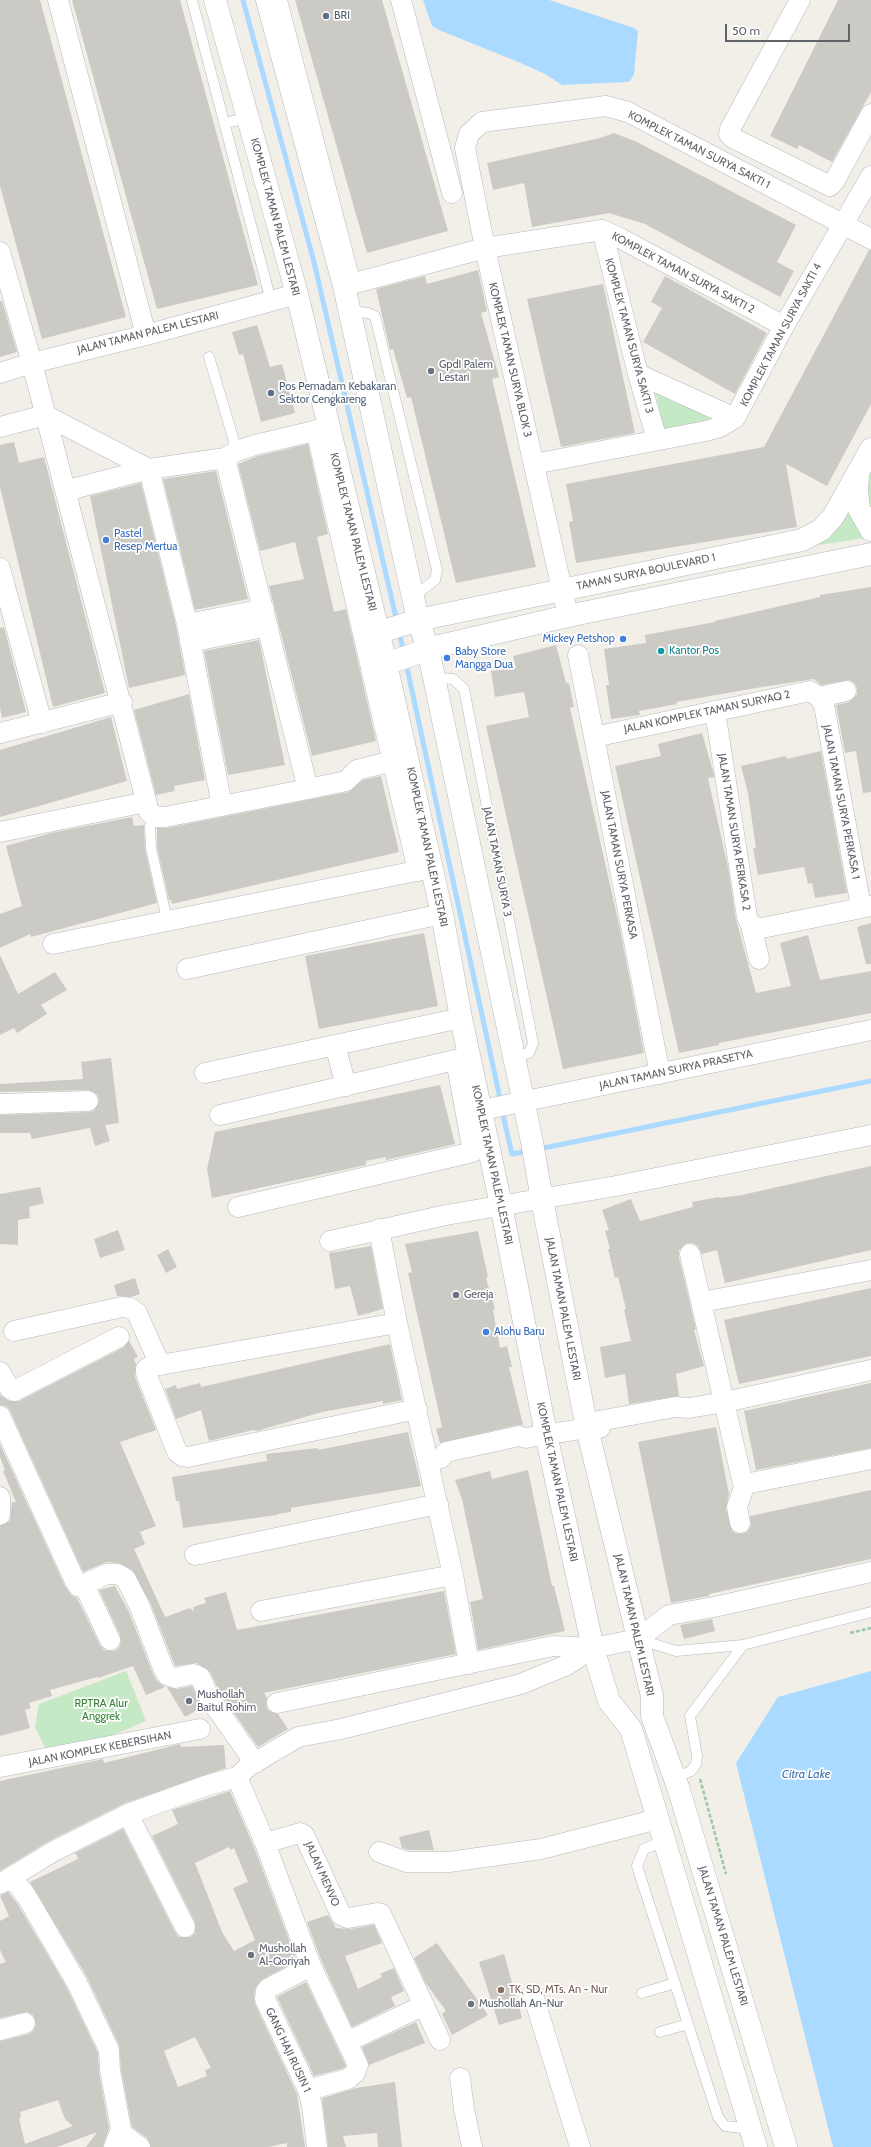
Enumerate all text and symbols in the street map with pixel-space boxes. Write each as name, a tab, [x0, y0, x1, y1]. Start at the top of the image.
place label: BRI	[334, 9, 350, 23]
marker: BRI	[321, 11, 331, 21]
scale bar	[727, 16, 852, 42]
text: 50 m	[732, 23, 760, 38]
street label: KOMPLEK TAMAN SURYA SAKTI 1	[626, 108, 772, 192]
street label: KOMPLEK TAMAN PALEM LESTARI	[248, 137, 302, 297]
street label: KOMPLEK TAMAN SURYA SAKTI 2	[609, 230, 757, 316]
street label: KOMPLEK TAMAN SURYA SAKTI 3	[602, 257, 656, 415]
street label: KOMPLEK TAMAN SURYA SAKTI 4	[738, 261, 824, 409]
street label: KOMPLEK TAMAN SURYA BLOK 3	[486, 281, 534, 439]
street label: JALAN TAMAN PALEM LESTARI	[76, 309, 220, 357]
place label: GpdI Palem Lestari	[439, 358, 493, 384]
marker: GpdI Palem Lestari	[426, 366, 436, 376]
place label: Pos Pemadam Kebakaran Sektor Cengkareng	[279, 380, 396, 406]
marker: Pos Pemadam Kebakaran Sektor Cengkareng	[266, 388, 276, 398]
street label: KOMPLEK TAMAN PALEM LESTARI	[327, 451, 379, 613]
place label: Pastel Resep Mertua	[114, 527, 178, 553]
marker: Pastel Resep Mertua	[101, 535, 111, 545]
street label: TAMAN SURYA BOULEVARD 1	[575, 551, 717, 593]
place label: Mickey Petshop	[542, 632, 615, 646]
marker: Mickey Petshop	[618, 634, 628, 644]
place label: Kantor Pos	[669, 644, 719, 658]
place label: Baby Store Mangga Dua	[455, 645, 513, 671]
marker: Kantor Pos	[656, 646, 666, 656]
marker: Baby Store Mangga Dua	[442, 653, 452, 663]
street label: JALAN KOMPLEK TAMAN SURYAQ 2	[623, 688, 791, 736]
street label: JALAN TAMAN SURYA PERKASA 1	[820, 724, 862, 880]
street label: JALAN TAMAN SURYA PERKASA 2	[715, 752, 753, 912]
street label: KOMPLEK TAMAN PALEM LESTARI	[404, 766, 450, 928]
street label: JALAN TAMAN SURYA PERKASA	[598, 790, 640, 940]
street label: JALAN TAMAN SURYA 3	[480, 806, 514, 918]
street label: JALAN TAMAN SURYA PRASETYA	[598, 1047, 754, 1093]
street label: KOMPLEK TAMAN PALEM LESTARI	[469, 1084, 515, 1246]
street label: JALAN TAMAN PALEM LESTARI	[543, 1236, 583, 1382]
place label: Gereja	[464, 1288, 494, 1302]
marker: Gereja	[451, 1290, 461, 1300]
place label: Alohu Baru	[494, 1325, 545, 1339]
marker: Alohu Baru	[481, 1327, 491, 1337]
street label: KOMPLEK TAMAN PALEM LESTARI	[534, 1401, 580, 1563]
street label: JALAN TAMAN PALEM LESTARI	[611, 1553, 657, 1697]
place label: Mushollah Baitul Rohim	[197, 1688, 256, 1714]
marker: Mushollah Baitul Rohim	[184, 1696, 194, 1706]
park label: RPTRA Alur Anggrek	[74, 1697, 128, 1723]
street label: JALAN KOMPLEK KEBERSIHAN	[28, 1729, 172, 1769]
water label: Citra Lake	[782, 1767, 830, 1781]
street label: JALAN MENVO	[302, 1839, 342, 1909]
street label: JALAN TAMAN PALEM LESTARI	[695, 1865, 751, 2007]
place label: Mushollah Al-Qoriyah	[259, 1942, 310, 1968]
marker: Mushollah Al-Qoriyah	[246, 1950, 256, 1960]
place label: TK, SD, MTs. An - Nur	[509, 1983, 608, 1997]
marker: TK, SD, MTs. An - Nur	[496, 1985, 506, 1995]
place label: Mushollah An-Nur	[479, 1997, 563, 2011]
marker: Mushollah An-Nur	[466, 1999, 476, 2009]
street label: GANG HAJI RUSIN 1	[263, 2006, 313, 2094]

